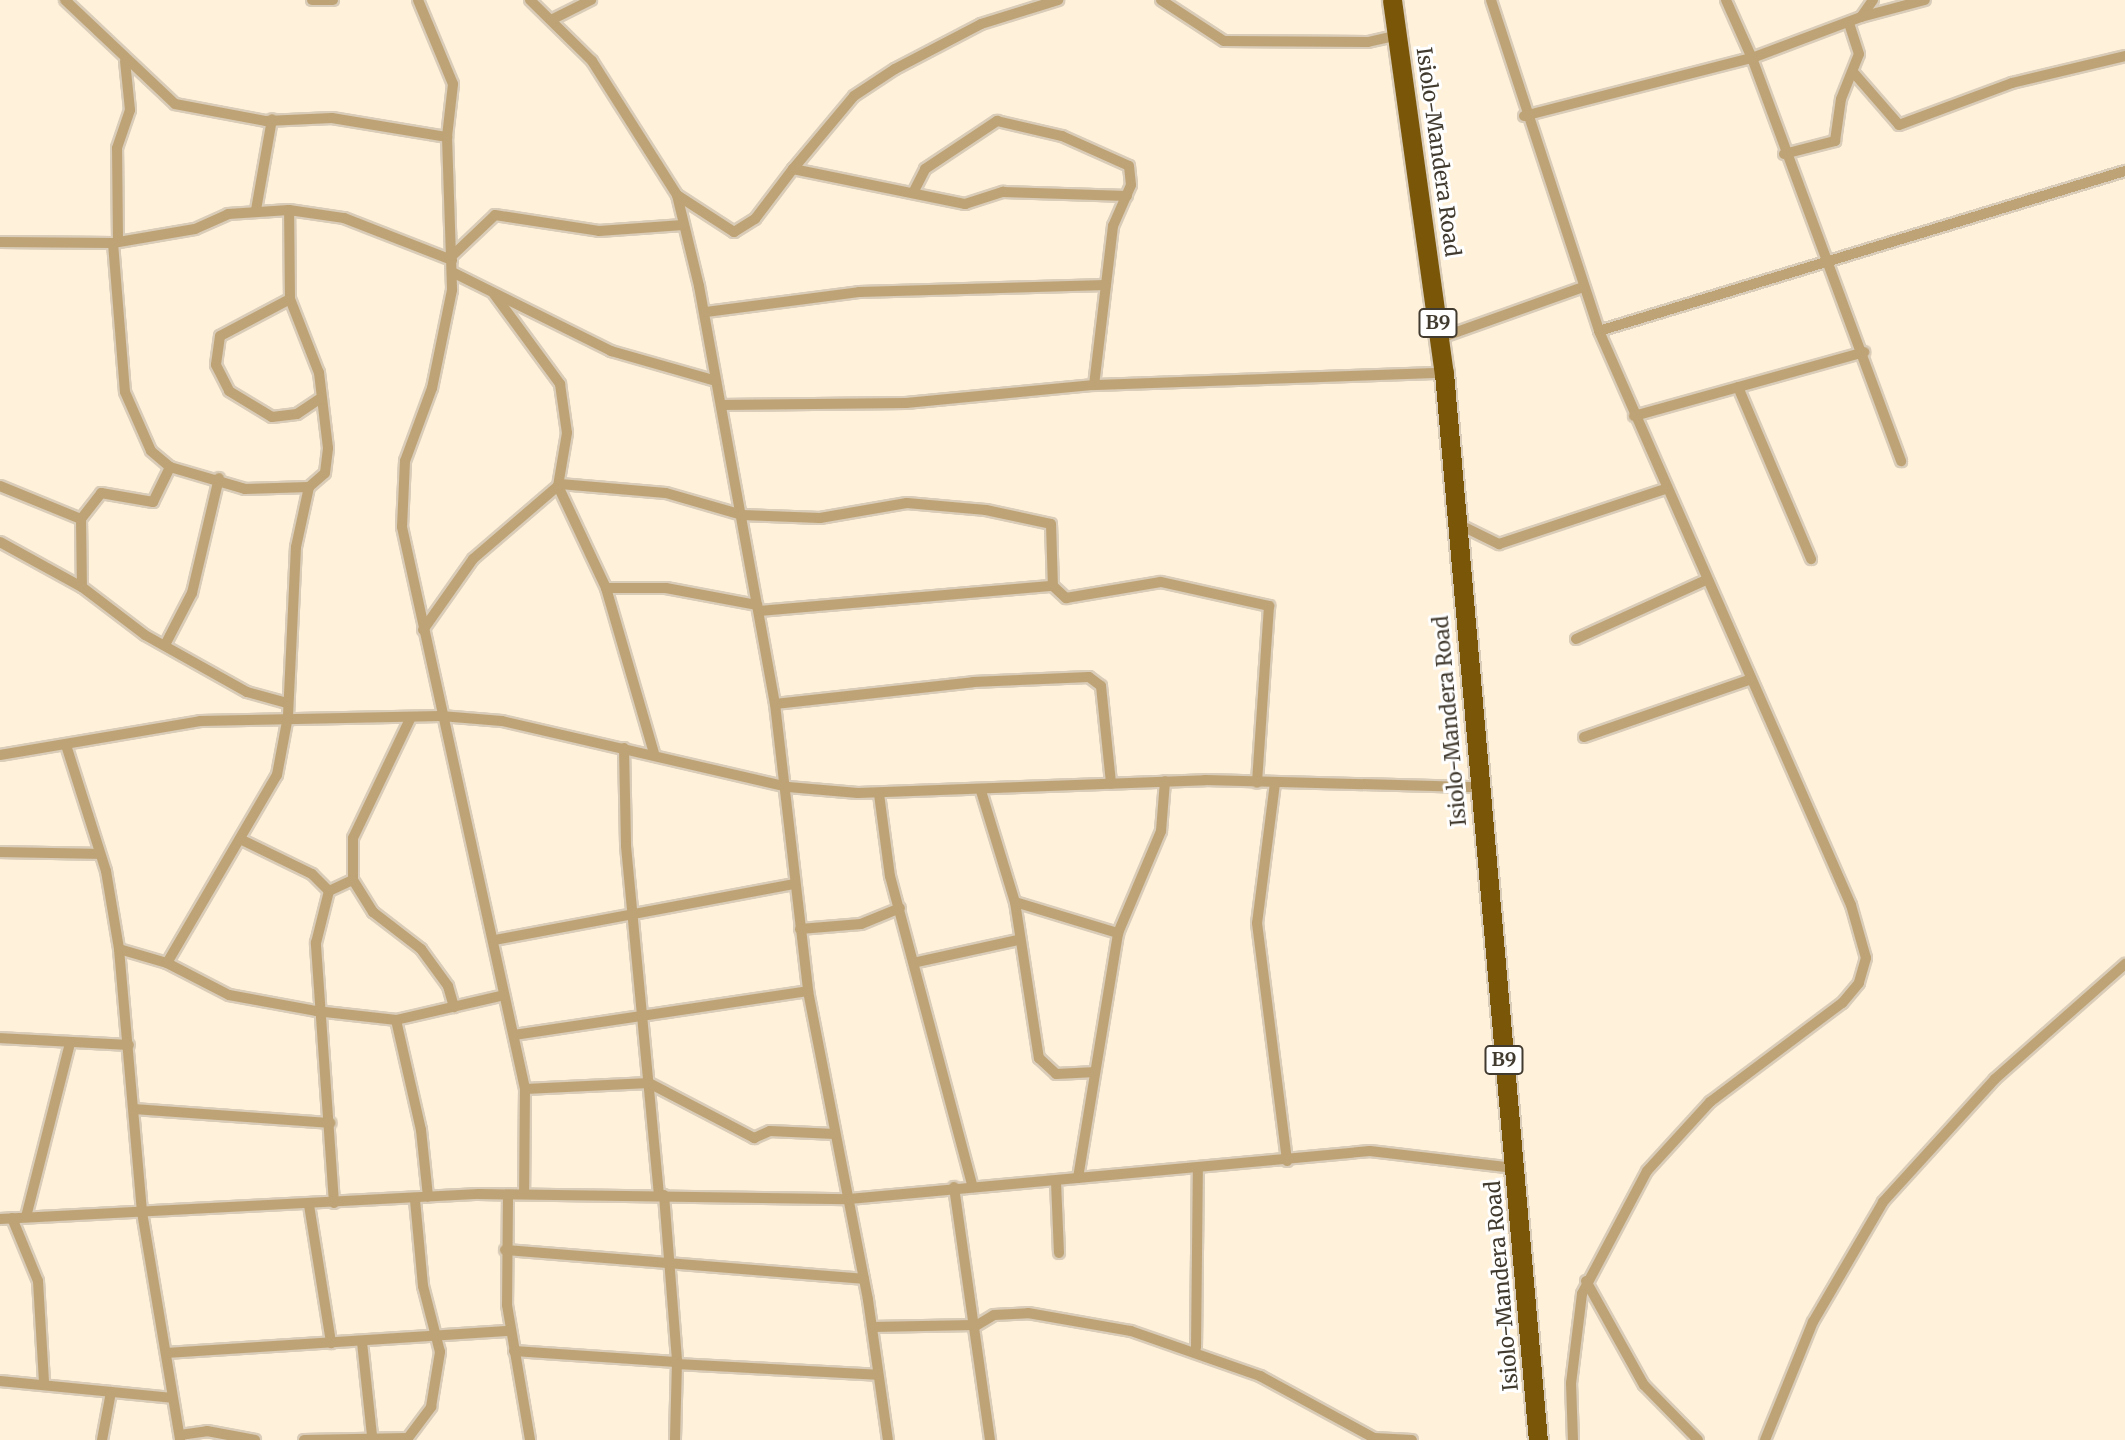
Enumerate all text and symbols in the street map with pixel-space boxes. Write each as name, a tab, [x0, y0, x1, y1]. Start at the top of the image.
street label: Isiolo-Mandera Road	[1411, 46, 1465, 258]
road number: B9	[1417, 308, 1459, 338]
street label: Isiolo-Mandera Road	[1428, 615, 1472, 827]
road number: B9	[1483, 1044, 1525, 1076]
street label: Isiolo-Mandera Road	[1480, 1180, 1524, 1392]

